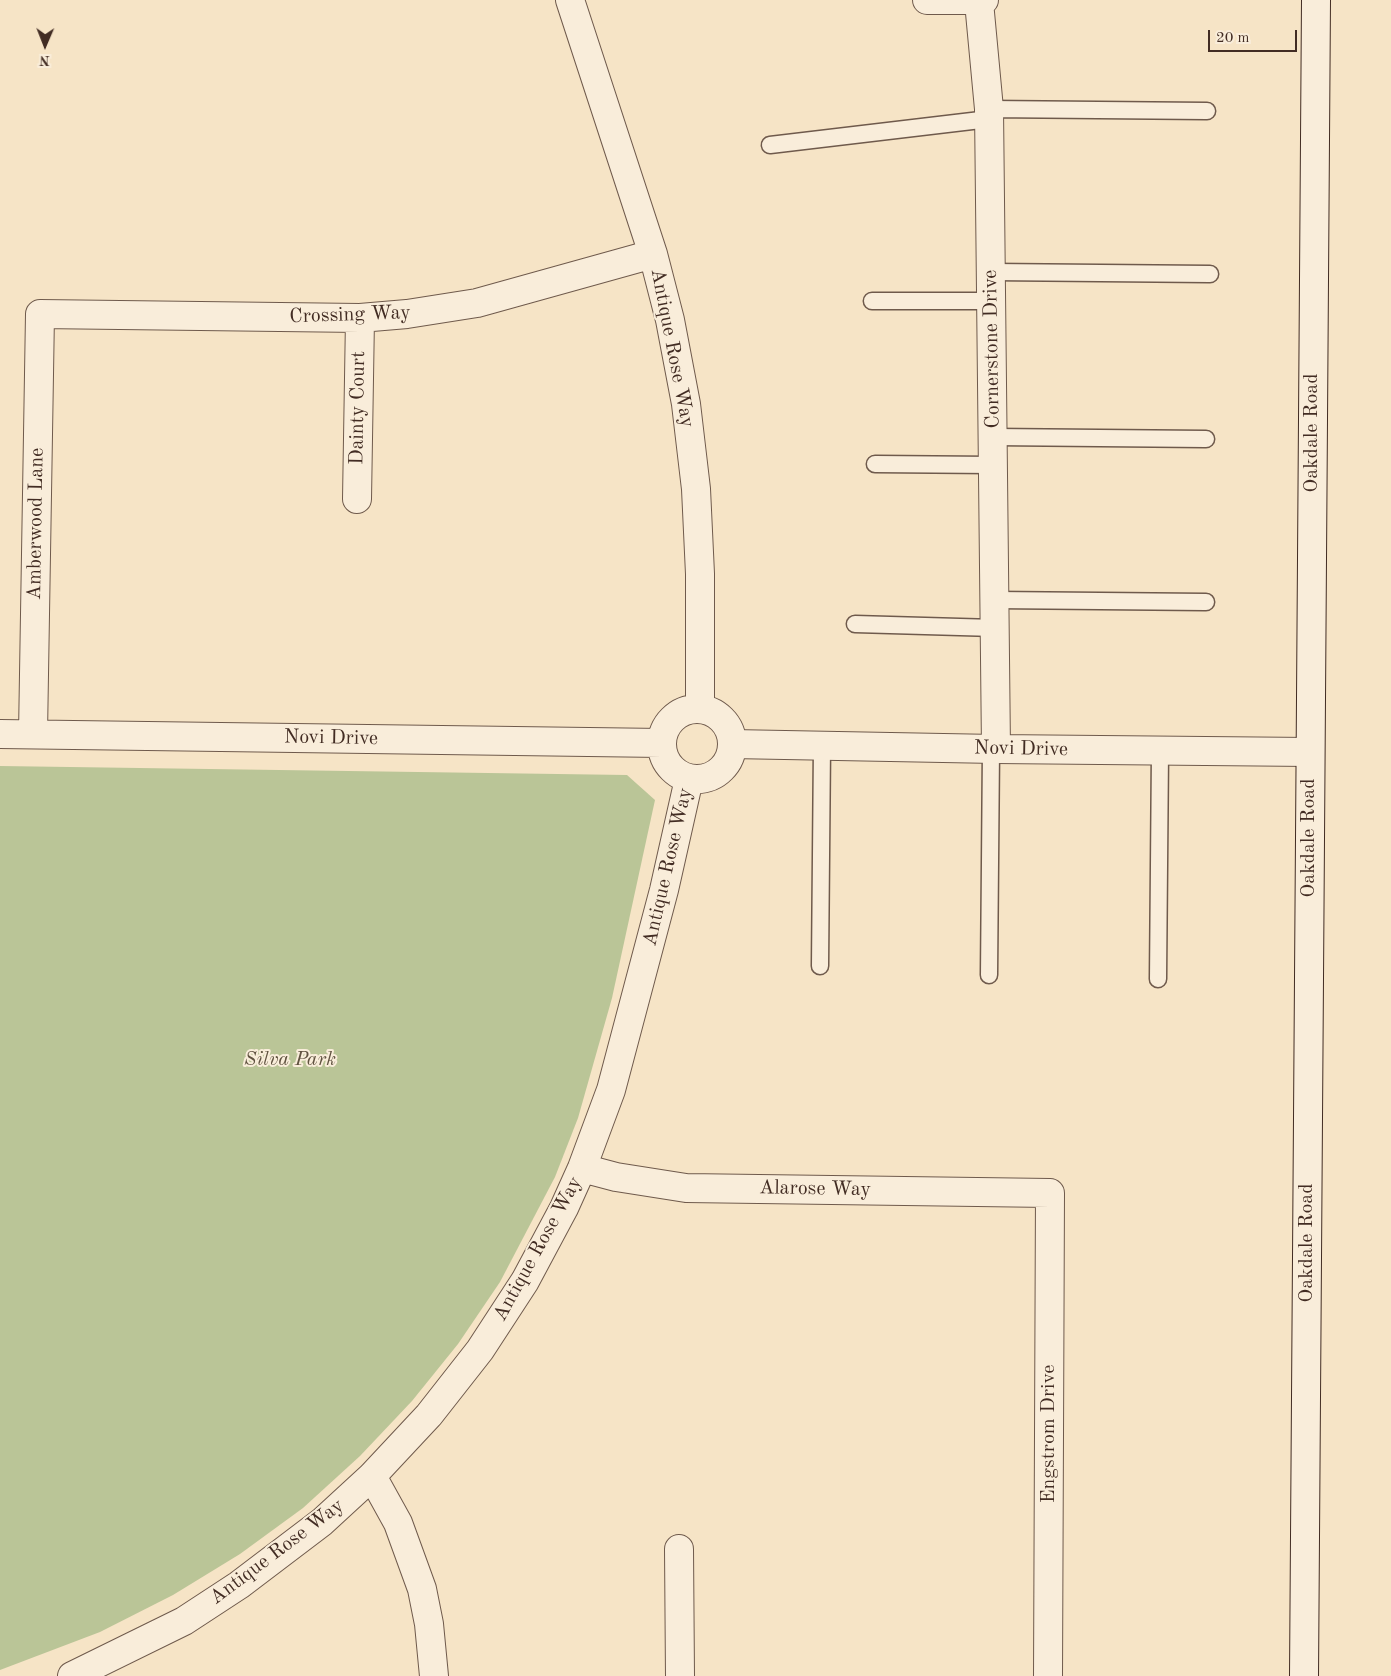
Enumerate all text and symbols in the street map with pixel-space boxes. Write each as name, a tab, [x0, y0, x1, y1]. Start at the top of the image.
north arrow	[20, 20, 70, 70]
scale bar	[1211, 20, 1300, 52]
text: 20 m	[1216, 31, 1250, 46]
text: N	[39, 53, 50, 67]
street label: Antique Rose Way	[645, 266, 699, 430]
street label: Cornerstone Drive	[979, 269, 1005, 429]
street label: Crossing Way	[289, 301, 411, 329]
street label: Dainty Court	[345, 351, 371, 465]
street label: Oakdale Road	[1300, 373, 1324, 493]
street label: Amberwood Lane	[23, 448, 49, 600]
street label: Novi Drive	[284, 725, 378, 751]
street label: Novi Drive	[974, 736, 1068, 762]
street label: Oakdale Road	[1297, 778, 1321, 898]
street label: Antique Rose Way	[638, 786, 698, 948]
park label: Silva Park	[244, 1048, 336, 1072]
street label: Antique Rose Way	[488, 1172, 588, 1326]
street label: Alarose Way	[759, 1176, 871, 1202]
street label: Oakdale Road	[1295, 1183, 1319, 1303]
street label: Engstrom Drive	[1037, 1365, 1061, 1503]
street label: Antique Rose Way	[205, 1494, 349, 1610]

